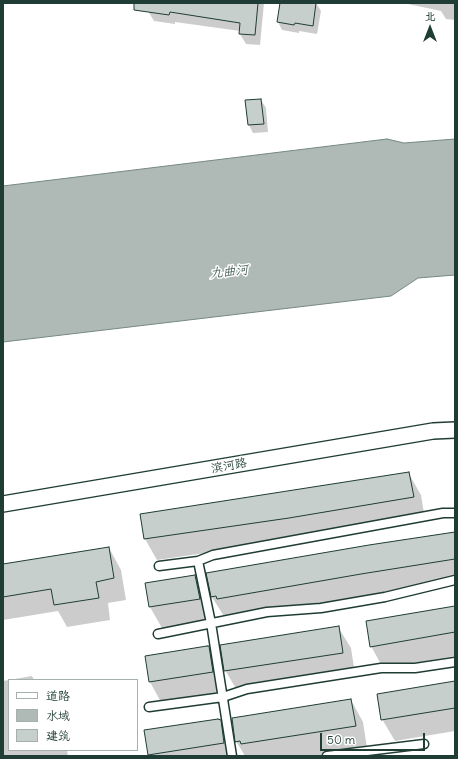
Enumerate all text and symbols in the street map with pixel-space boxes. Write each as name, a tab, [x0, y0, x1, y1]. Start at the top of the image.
north arrow	[410, 8, 450, 48]
text: 北	[425, 9, 436, 23]
water label: 九曲河	[209, 262, 249, 282]
street label: 滨河路	[210, 456, 248, 476]
legend	[8, 679, 138, 751]
text: 道路	[46, 688, 70, 703]
text: 水域	[46, 708, 70, 723]
scale bar	[322, 725, 427, 751]
text: 建筑	[46, 728, 70, 743]
text: 50 m	[327, 732, 355, 747]

